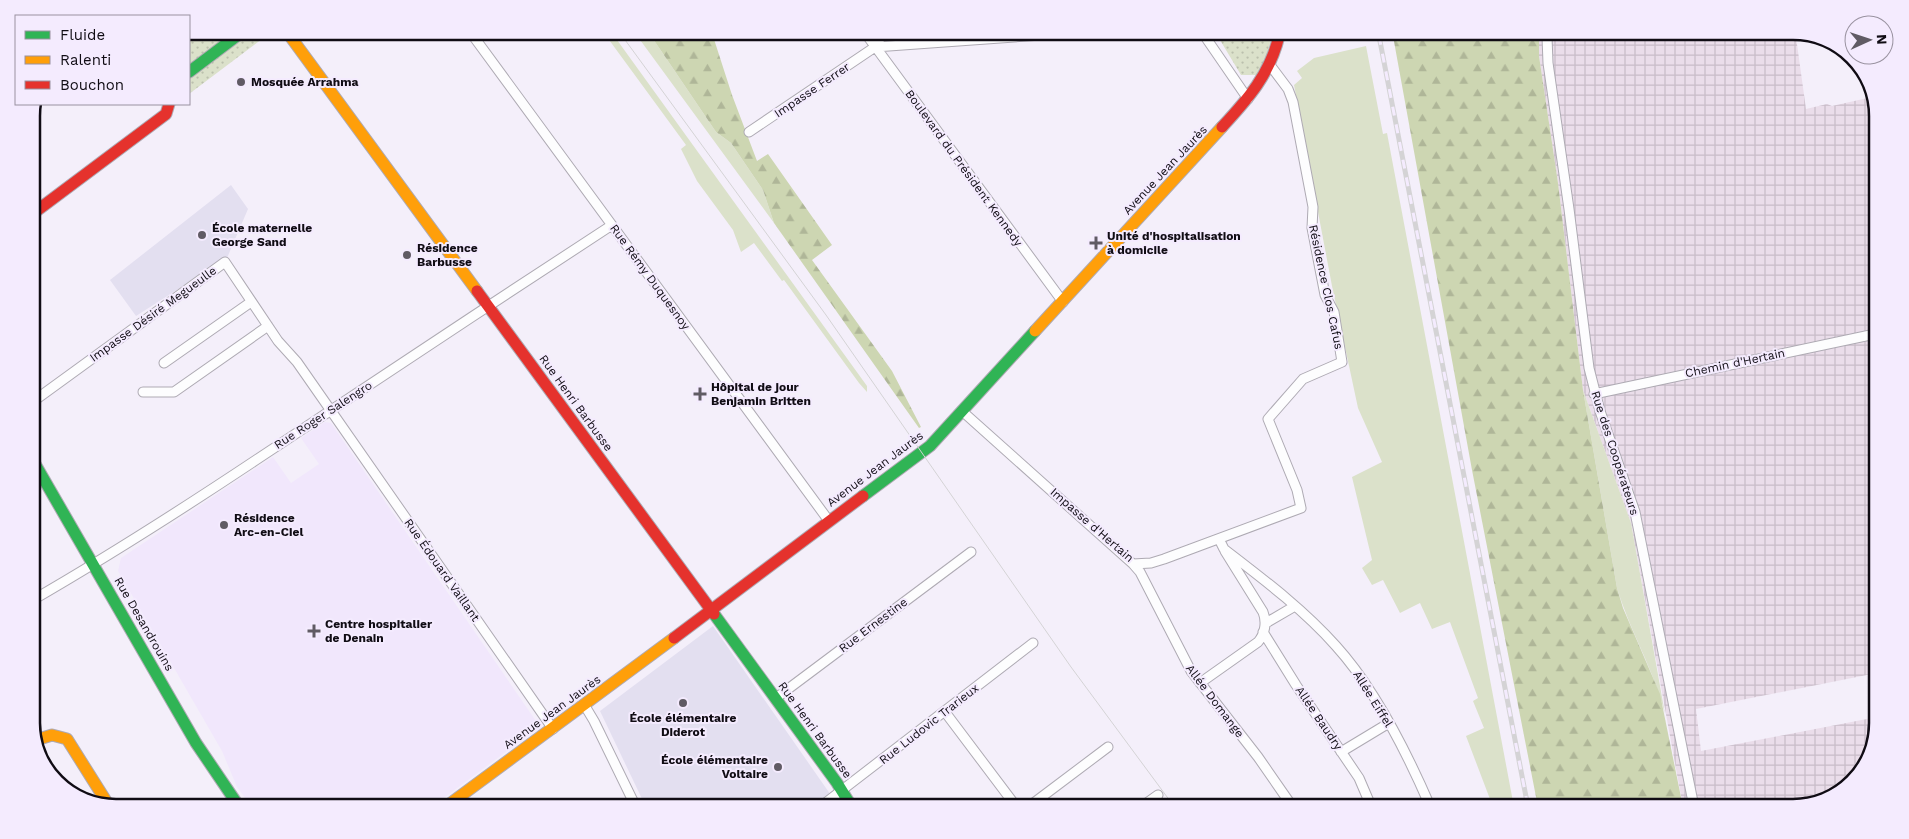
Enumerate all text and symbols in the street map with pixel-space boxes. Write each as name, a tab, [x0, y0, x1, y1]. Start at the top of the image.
legend	[15, 15, 190, 105]
north arrow	[1844, 15, 1894, 65]
text: Fluide	[60, 26, 105, 44]
text: N	[1874, 34, 1890, 45]
text: Ralenti	[60, 51, 111, 69]
street label: Impasse Ferrer	[772, 60, 852, 120]
place label: Mosquée Arrahma	[251, 75, 359, 89]
text: Bouchon	[60, 76, 124, 94]
marker: Mosquée Arrahma	[235, 76, 247, 88]
street label: Boulevard du Président Kennedy	[902, 87, 1026, 250]
street label: Avenue Jean Jaurès	[1120, 123, 1210, 217]
place label: École maternelle George Sand	[212, 221, 312, 249]
street label: Rue Rémy Duquesnoy	[607, 221, 693, 333]
street label: Résidence Clos Cafus	[1306, 224, 1346, 350]
marker: École maternelle George Sand	[196, 229, 208, 241]
place label: Unité d'hospitalisation à domicile	[1107, 229, 1241, 257]
marker: Unité d'hospitalisation à domicile	[1089, 236, 1103, 250]
place label: Résidence Barbusse	[417, 241, 478, 269]
marker: Résidence Barbusse	[401, 249, 413, 261]
street label: Impasse Désiré Megueulle	[87, 263, 219, 365]
street label: Chemin d'Hertain	[1684, 346, 1786, 380]
street label: Rue Henri Barbusse	[536, 352, 616, 454]
street label: Rue Roger Salengro	[271, 378, 375, 452]
place label: Hôpital de jour Benjamin Britten	[711, 380, 811, 408]
marker: Hôpital de jour Benjamin Britten	[693, 387, 707, 401]
street label: Rue des Coopérateurs	[1588, 389, 1642, 517]
street label: Avenue Jean Jaurès	[824, 428, 926, 510]
street label: Impasse d'Hertain	[1047, 485, 1137, 565]
place label: Résidence Arc-en-Ciel	[234, 511, 303, 539]
street label: Rue Édouard Vaillant	[401, 516, 483, 624]
marker: Résidence Arc-en-Ciel	[218, 519, 230, 531]
street label: Rue Desandrouins	[111, 575, 177, 673]
street label: Rue Ernestine	[836, 595, 910, 655]
place label: Centre hospitalier de Denain	[325, 617, 433, 645]
marker: Centre hospitalier de Denain	[307, 624, 321, 638]
street label: Allée Domange	[1183, 662, 1247, 740]
street label: Allée Eiffel	[1350, 668, 1396, 730]
street label: Avenue Jean Jaurès	[501, 672, 603, 752]
street label: Rue Henri Barbusse	[775, 679, 855, 781]
street label: Rue Ludovic Trarieux	[877, 681, 981, 767]
street label: Allée Baudry	[1293, 683, 1346, 753]
marker: École élémentaire Diderot	[677, 697, 689, 709]
place label: École élémentaire Diderot	[629, 711, 737, 739]
place label: École élémentaire Voltaire	[661, 753, 768, 781]
marker: École élémentaire Voltaire	[772, 761, 784, 773]

